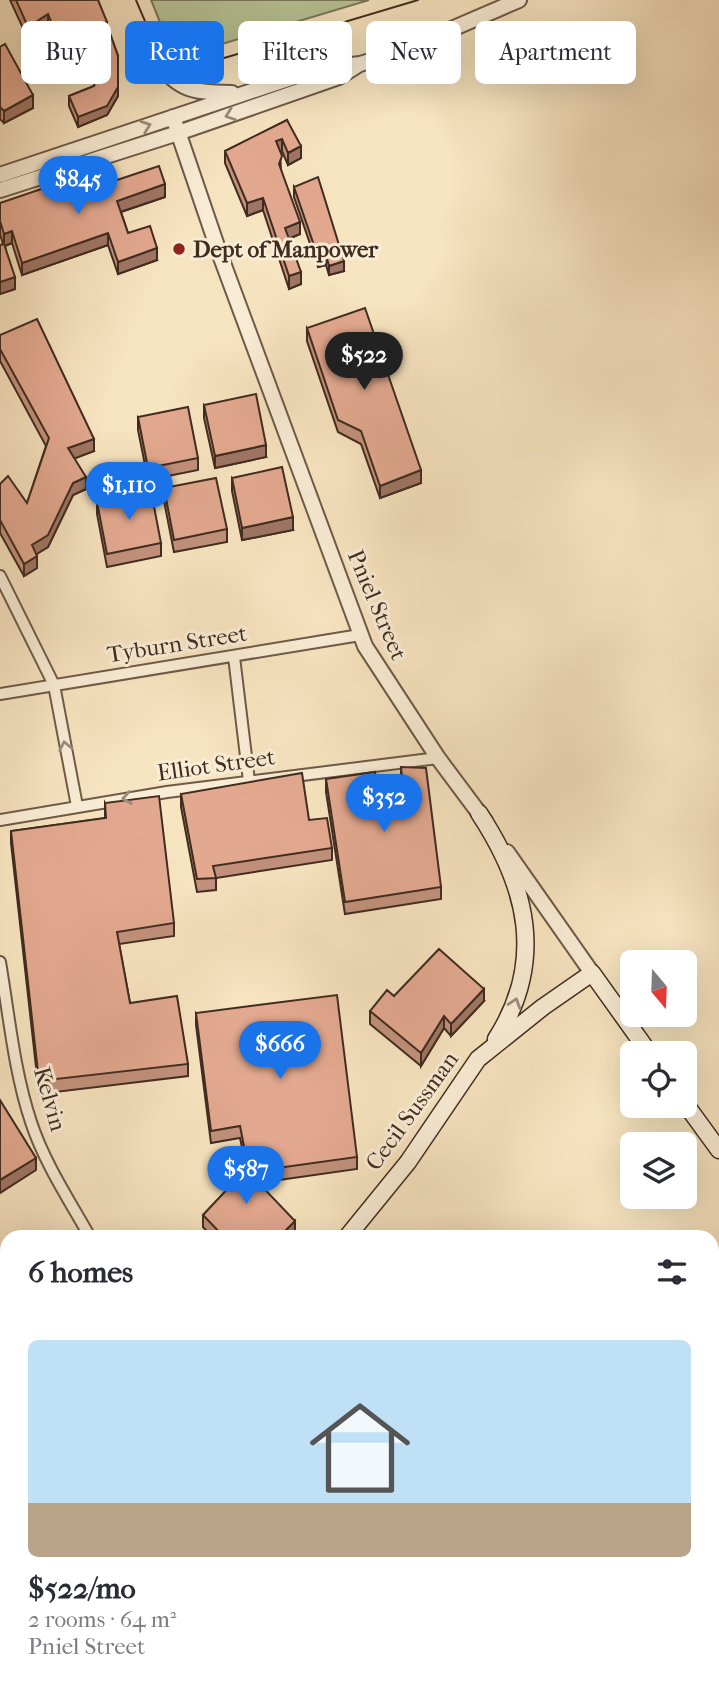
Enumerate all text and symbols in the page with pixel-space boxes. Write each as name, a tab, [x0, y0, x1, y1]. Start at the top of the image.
chip: Buy	[21, 21, 111, 84]
chip: Rent	[125, 21, 224, 84]
chip: Filters	[238, 21, 352, 84]
chip: New	[366, 21, 461, 84]
chip: Apartment	[475, 21, 636, 84]
one-way arrow	[224, 107, 236, 121]
one-way arrow	[139, 120, 151, 134]
pin: $845	[37, 156, 119, 216]
text: $845	[54, 165, 102, 192]
place label: Dept of Manpower	[193, 236, 379, 263]
marker: Dept of Manpower	[171, 241, 187, 257]
pin: $522	[323, 332, 405, 392]
text: $522	[341, 341, 387, 368]
pin: $1,110	[72, 462, 186, 522]
text: $1,110	[102, 471, 156, 498]
street label: Pniel Street	[342, 546, 412, 664]
street label: Tyburn Street	[105, 620, 249, 668]
one-way arrow	[59, 740, 74, 752]
street label: Elliot Street	[155, 743, 277, 787]
pin: $352	[343, 774, 425, 834]
text: $352	[362, 783, 406, 810]
one-way arrow	[121, 790, 133, 805]
north arrow	[620, 950, 696, 1027]
map controls	[620, 950, 697, 1209]
one-way arrow	[507, 997, 521, 1009]
pin: $666	[239, 1021, 321, 1081]
text: $666	[255, 1030, 305, 1057]
button: locate	[620, 1041, 697, 1118]
street label: Cecil Sussman	[360, 1046, 464, 1176]
street label: Kelvin	[28, 1064, 72, 1135]
button: layers	[620, 1132, 697, 1209]
pin: $587	[205, 1146, 287, 1206]
text: $587	[223, 1155, 269, 1182]
icon: filters	[653, 1253, 691, 1291]
text: 6 homes	[28, 1255, 133, 1290]
icon: home	[297, 1385, 423, 1511]
text: $522/mo	[28, 1571, 136, 1606]
text: 2 rooms · 64 m²	[28, 1606, 176, 1633]
text: Pniel Street	[28, 1633, 145, 1660]

